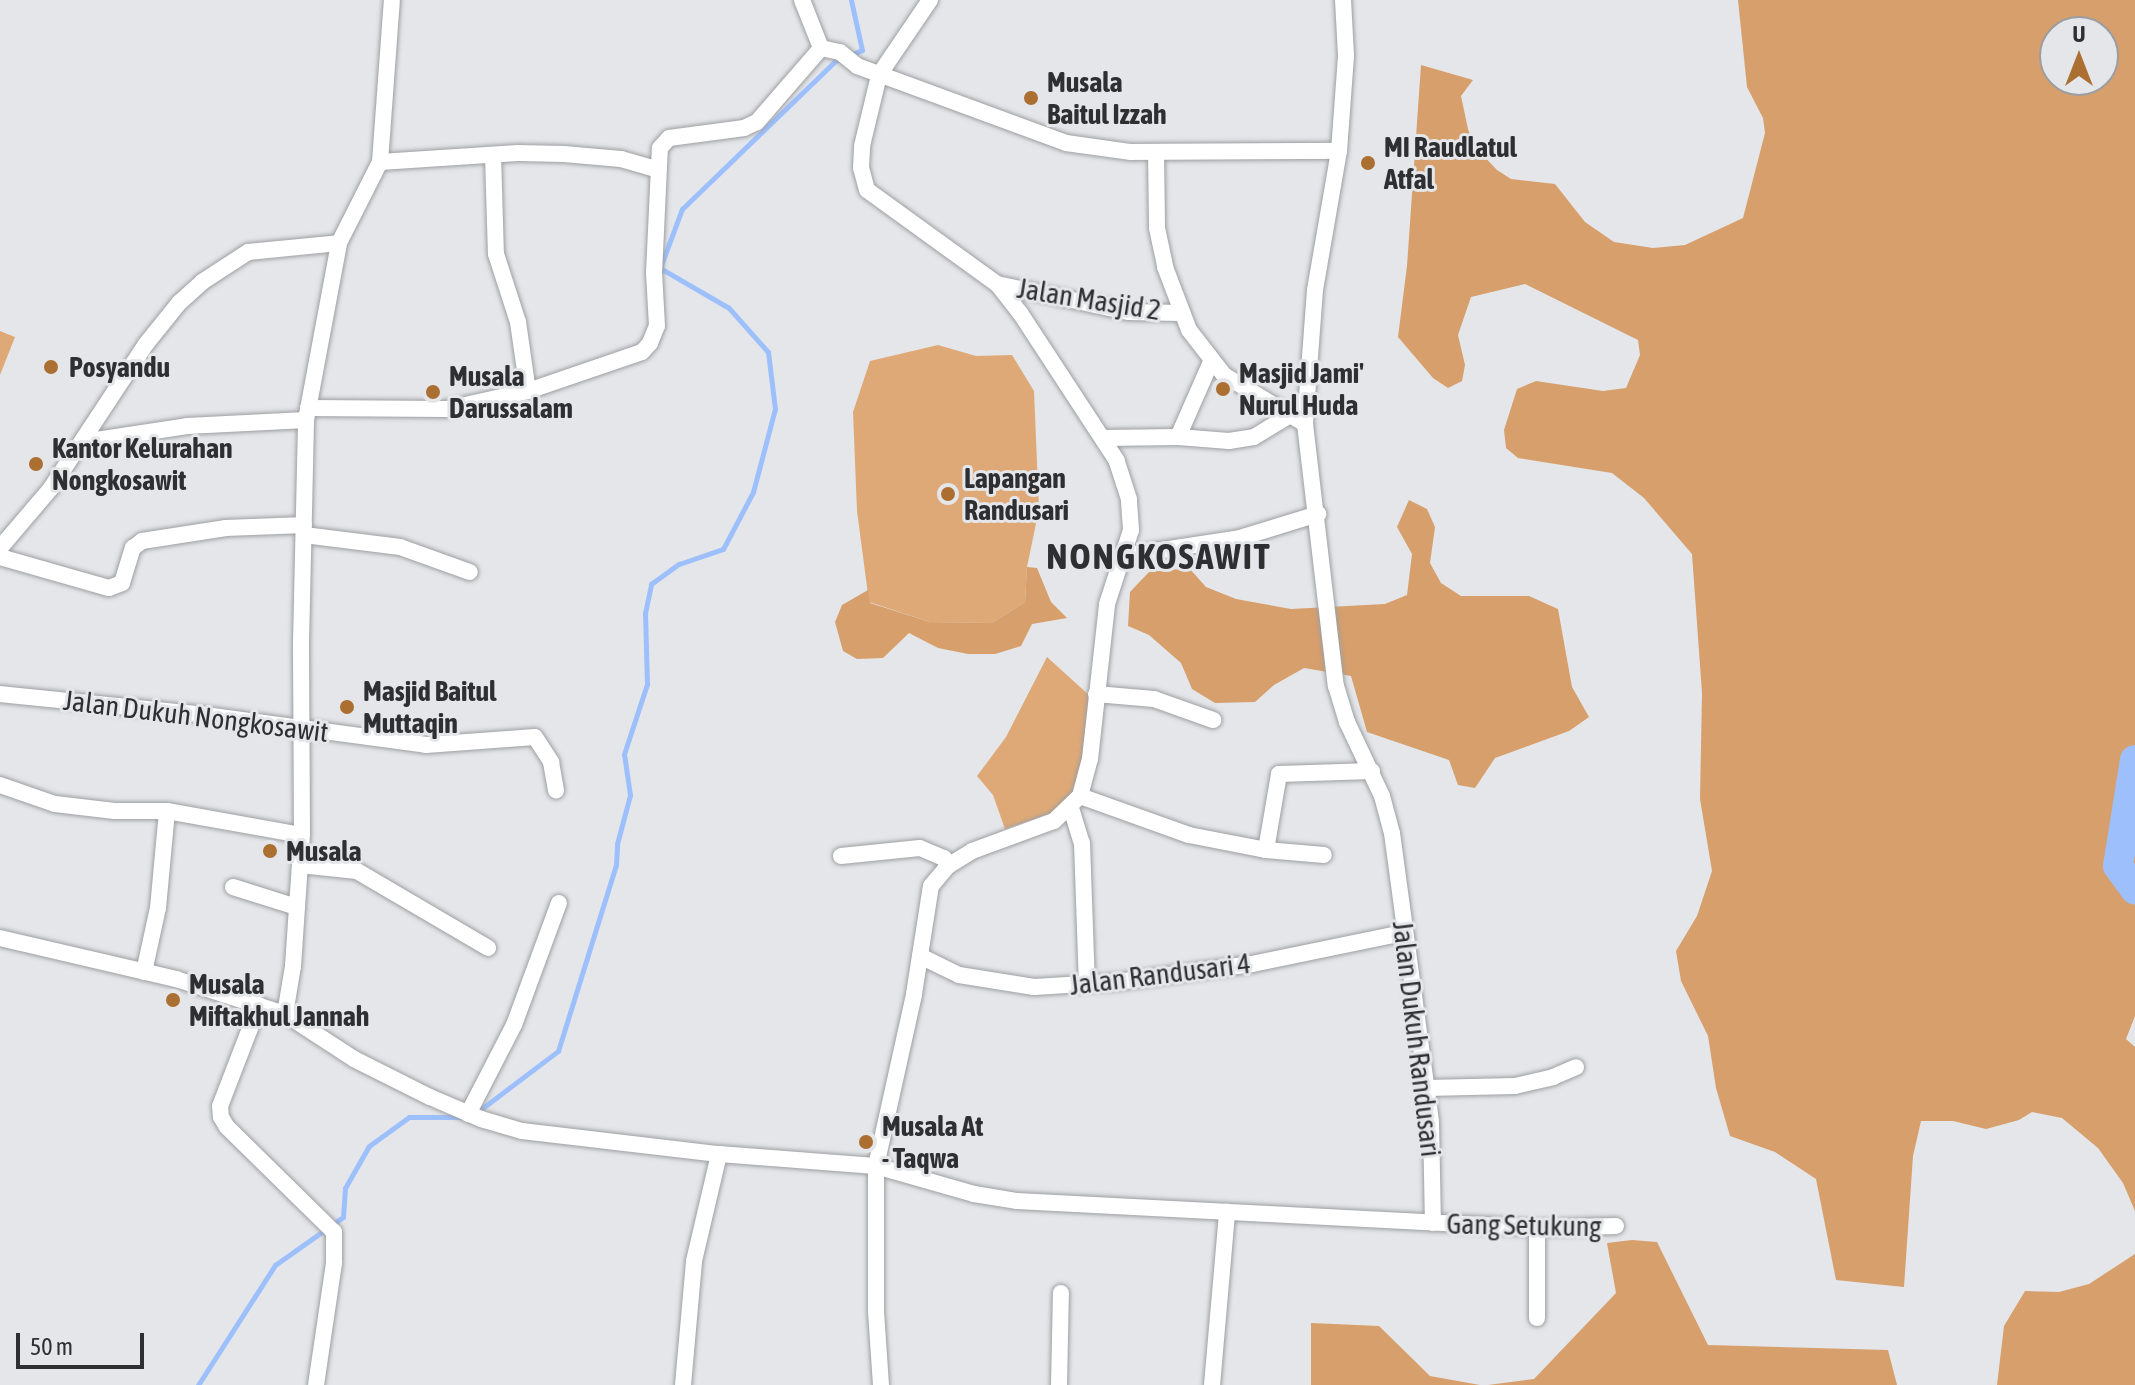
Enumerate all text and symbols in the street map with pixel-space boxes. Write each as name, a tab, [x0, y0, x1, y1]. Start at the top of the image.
north arrow	[2039, 16, 2119, 96]
text: U	[2073, 21, 2085, 47]
place label: Musala Baitul Izzah	[1047, 65, 1166, 131]
marker: Musala Baitul Izzah	[1022, 89, 1040, 107]
place label: MI Raudlatul Atfal	[1384, 130, 1517, 196]
marker: MI Raudlatul Atfal	[1359, 154, 1377, 172]
street label: Jalan Masjid 2	[1015, 271, 1163, 327]
place label: Posyandu	[69, 350, 170, 384]
marker: Posyandu	[40, 356, 62, 378]
place label: Masjid Jami' Nurul Huda	[1239, 356, 1364, 422]
place label: Musala Darussalam	[449, 359, 573, 425]
marker: Masjid Jami' Nurul Huda	[1214, 380, 1232, 398]
marker: Musala Darussalam	[424, 383, 442, 401]
place label: Kantor Kelurahan Nongkosawit	[52, 431, 233, 497]
marker: Kantor Kelurahan Nongkosawit	[27, 455, 45, 473]
place label: Lapangan Randusari	[964, 461, 1069, 527]
marker: Lapangan Randusari	[939, 485, 957, 503]
district label: NONGKOSAWIT	[1046, 535, 1272, 579]
place label: Masjid Baitul Muttaqin	[363, 674, 496, 740]
street label: Jalan Dukuh Nongkosawit	[62, 683, 330, 749]
marker: Masjid Baitul Muttaqin	[338, 698, 356, 716]
place label: Musala	[286, 834, 362, 868]
marker: Musala	[261, 842, 279, 860]
street label: Jalan Dukuh Randusari	[1386, 919, 1448, 1159]
street label: Jalan Randusari 4	[1068, 946, 1252, 1002]
place label: Musala Miftakhul Jannah	[189, 967, 369, 1033]
marker: Musala Miftakhul Jannah	[164, 991, 182, 1009]
place label: Musala At - Taqwa	[882, 1109, 983, 1175]
marker: Musala At - Taqwa	[857, 1133, 875, 1151]
street label: Gang Setukung	[1446, 1207, 1602, 1243]
scale bar	[20, 1317, 148, 1367]
text: 50 m	[30, 1333, 73, 1360]

